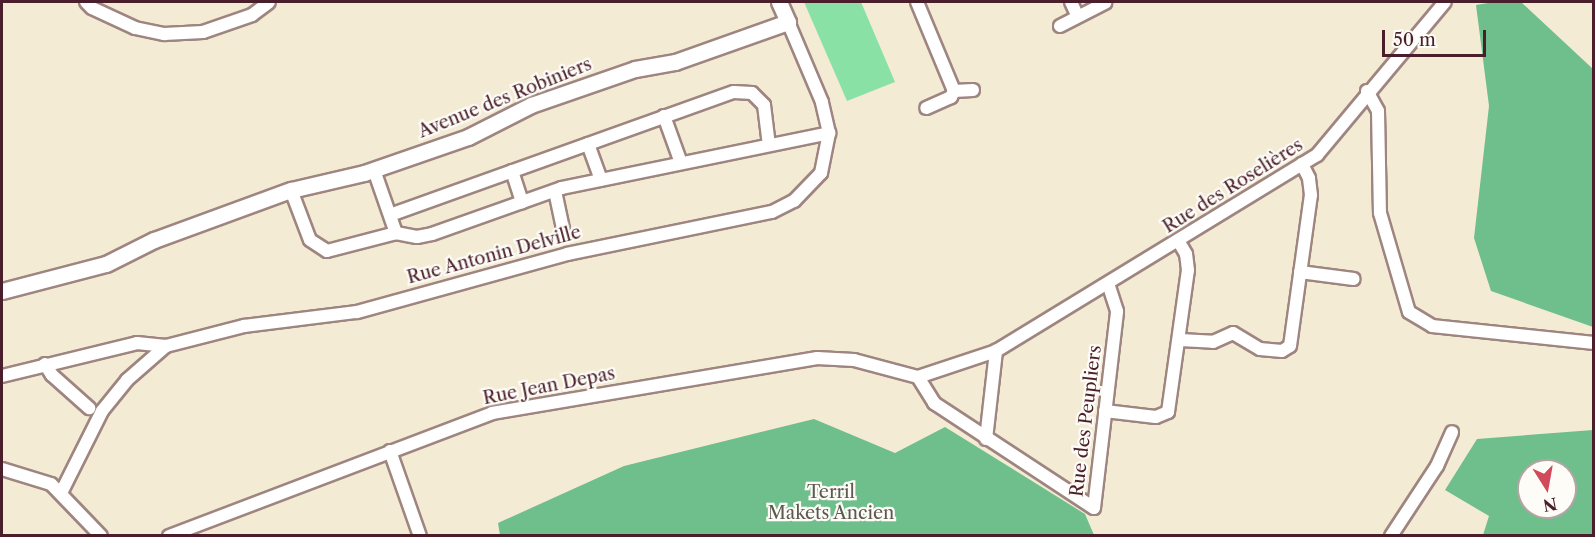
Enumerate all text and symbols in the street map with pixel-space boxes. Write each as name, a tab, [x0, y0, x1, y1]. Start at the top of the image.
scale bar	[1385, 18, 1488, 56]
text: 50 m	[1393, 29, 1436, 51]
street label: Avenue des Robiniers	[415, 53, 595, 143]
street label: Rue des Roselières	[1159, 134, 1307, 238]
street label: Rue Antonin Delville	[404, 221, 584, 289]
street label: Rue des Peupliers	[1066, 344, 1106, 498]
street label: Rue Jean Depas	[481, 363, 617, 409]
north arrow	[1517, 459, 1577, 519]
park label: Terril Makets Ancien	[767, 482, 895, 524]
text: N	[1541, 494, 1559, 516]

